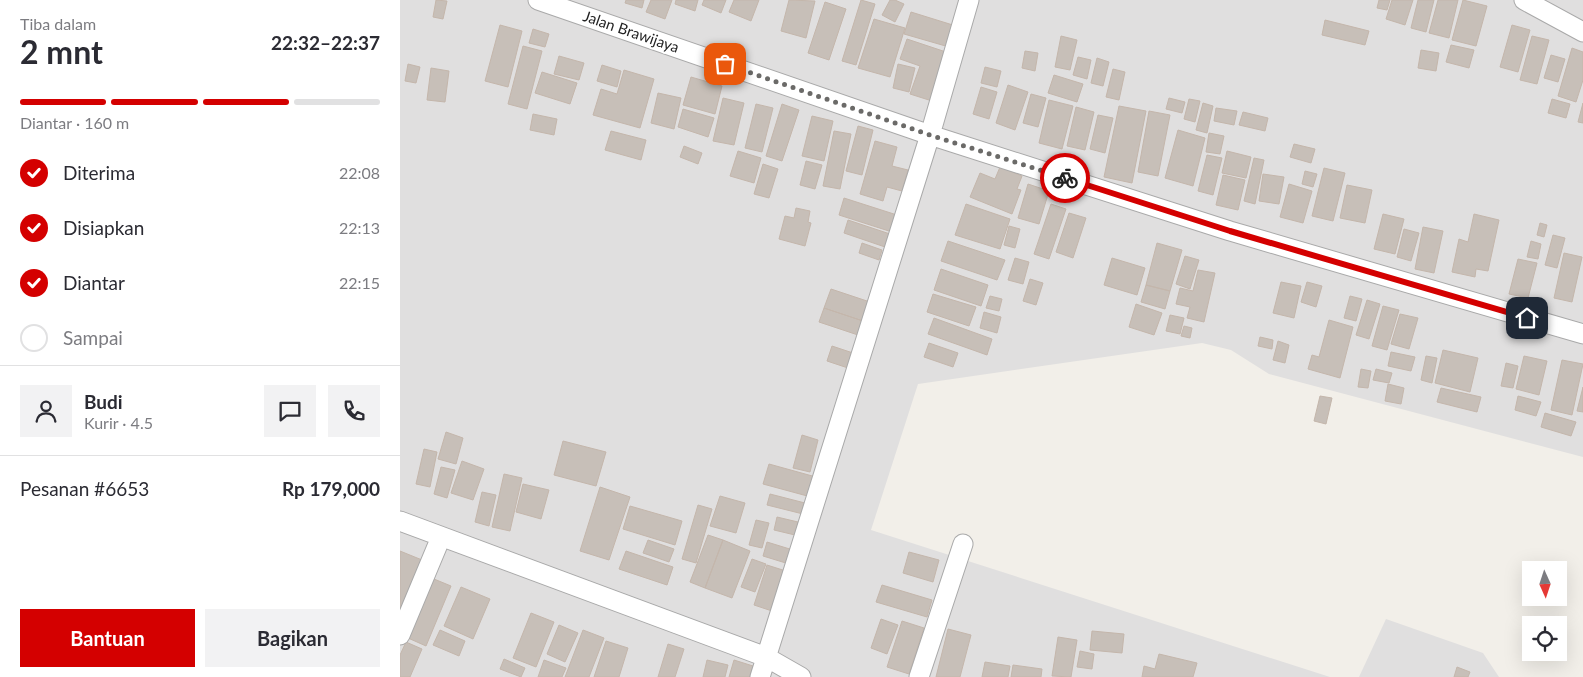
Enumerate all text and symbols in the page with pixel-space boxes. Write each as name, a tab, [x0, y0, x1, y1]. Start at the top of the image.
street label: Jalan Brawijaya	[581, 6, 682, 56]
text: Tiba dalam	[20, 14, 96, 33]
text: 22:32–22:37	[271, 31, 380, 54]
text: 2 mnt	[20, 32, 103, 71]
pin	[704, 43, 746, 85]
icon: bag	[711, 50, 739, 78]
text: Diantar · 160 m	[20, 113, 129, 132]
courier	[1040, 153, 1090, 203]
icon: check	[20, 159, 48, 187]
text: Diterima	[63, 161, 135, 184]
text: 22:08	[339, 163, 380, 182]
icon: bike	[1051, 164, 1079, 192]
icon: check	[20, 214, 48, 242]
text: Disiapkan	[63, 216, 144, 239]
text: 22:13	[339, 218, 380, 237]
icon: check	[20, 269, 48, 297]
text: Diantar	[63, 271, 125, 294]
text: 22:15	[339, 273, 380, 292]
pin	[1506, 297, 1548, 339]
icon: home	[1513, 304, 1541, 332]
text: Sampai	[63, 326, 123, 349]
button: person	[20, 385, 72, 437]
button: chat	[264, 385, 316, 437]
button: phone	[328, 385, 380, 437]
text: Budi	[84, 390, 123, 413]
text: Kurir · 4.5	[84, 413, 153, 432]
text: Pesanan #6653	[20, 477, 149, 500]
text: Rp 179,000	[282, 477, 380, 500]
north arrow	[1522, 561, 1568, 606]
map controls	[1522, 561, 1567, 661]
button: Bantuan	[20, 609, 195, 667]
button: Bagikan	[205, 609, 380, 667]
button: locate	[1522, 616, 1567, 661]

